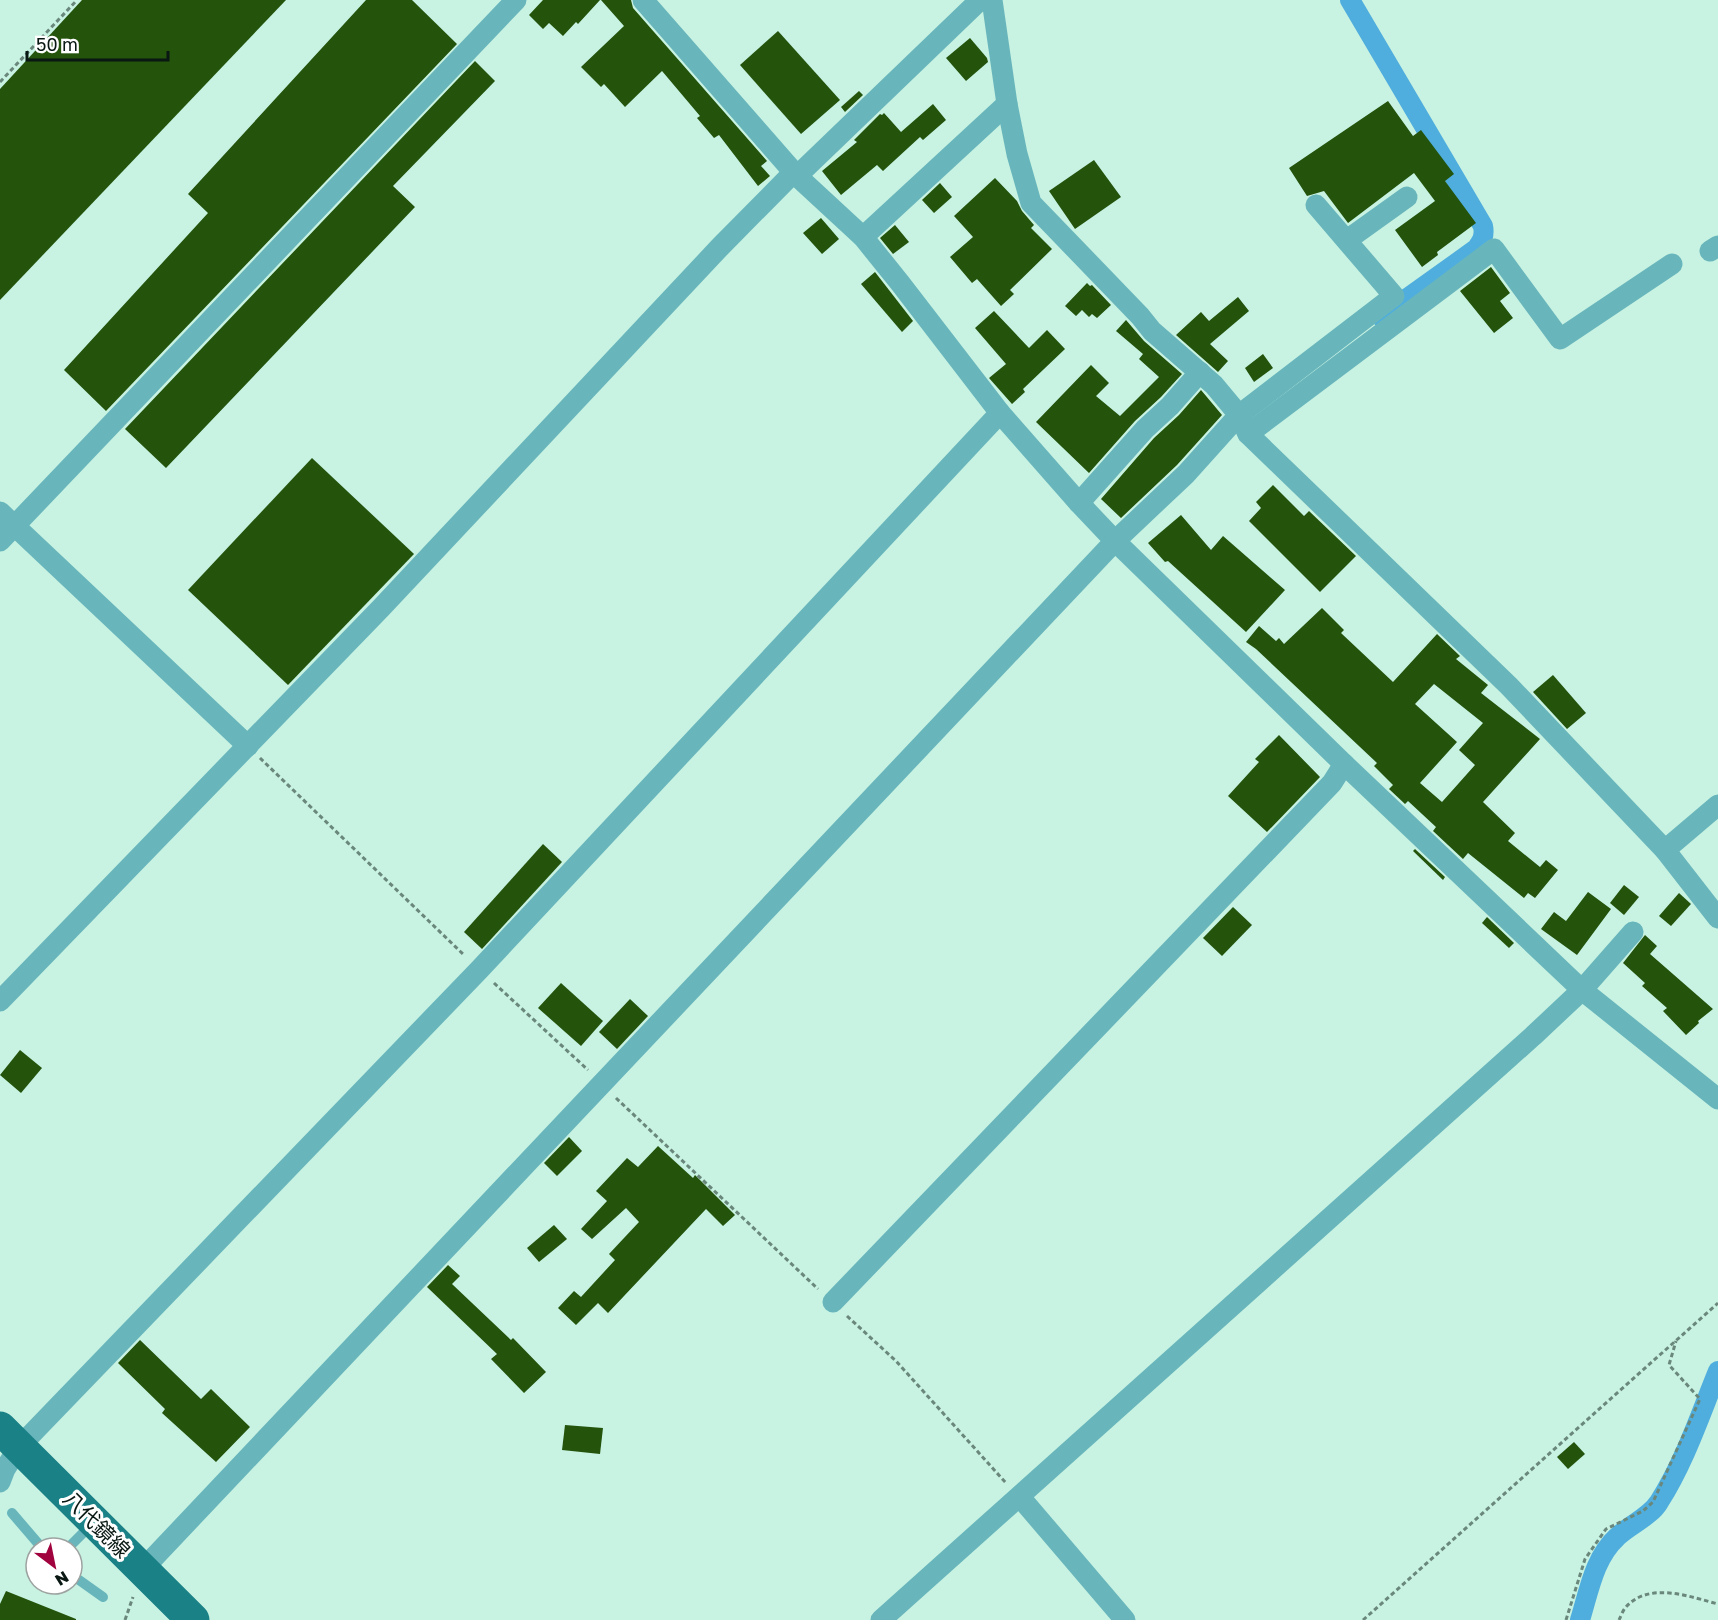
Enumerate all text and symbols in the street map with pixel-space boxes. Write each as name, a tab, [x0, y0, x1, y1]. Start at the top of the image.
scale bar	[27, 24, 168, 62]
text: 50 m	[36, 33, 78, 55]
street label: 八代鏡線	[58, 1485, 136, 1563]
north arrow	[24, 1536, 84, 1596]
text: N	[51, 1567, 72, 1590]

